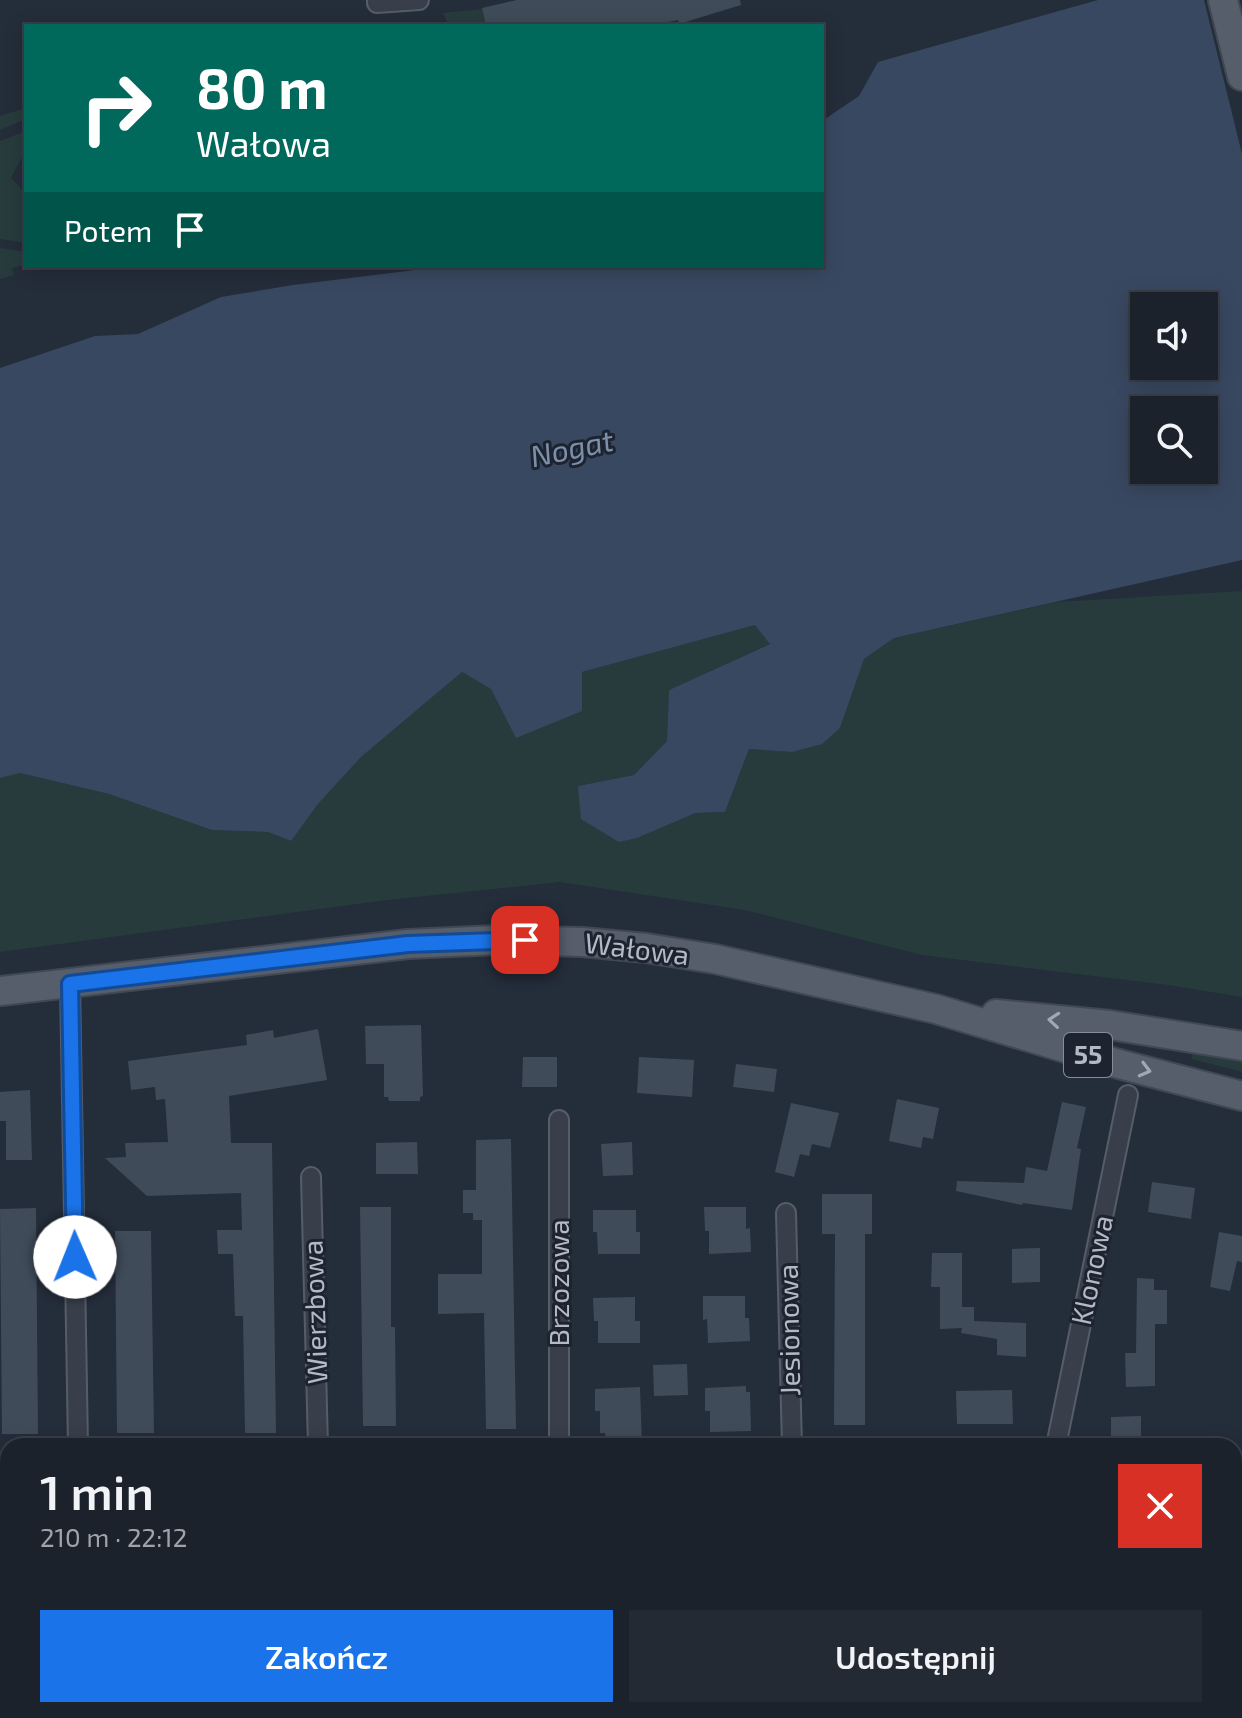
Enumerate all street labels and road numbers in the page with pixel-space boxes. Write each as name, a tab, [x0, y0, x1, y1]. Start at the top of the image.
street label: Wałowa	[583, 925, 691, 971]
road number: 55	[1064, 1033, 1112, 1077]
street label: Klonowa	[1063, 1212, 1119, 1328]
street label: Brzozowa	[541, 1219, 575, 1347]
street label: Wierzbowa	[294, 1239, 334, 1385]
street label: Jesionowa	[770, 1264, 806, 1396]

